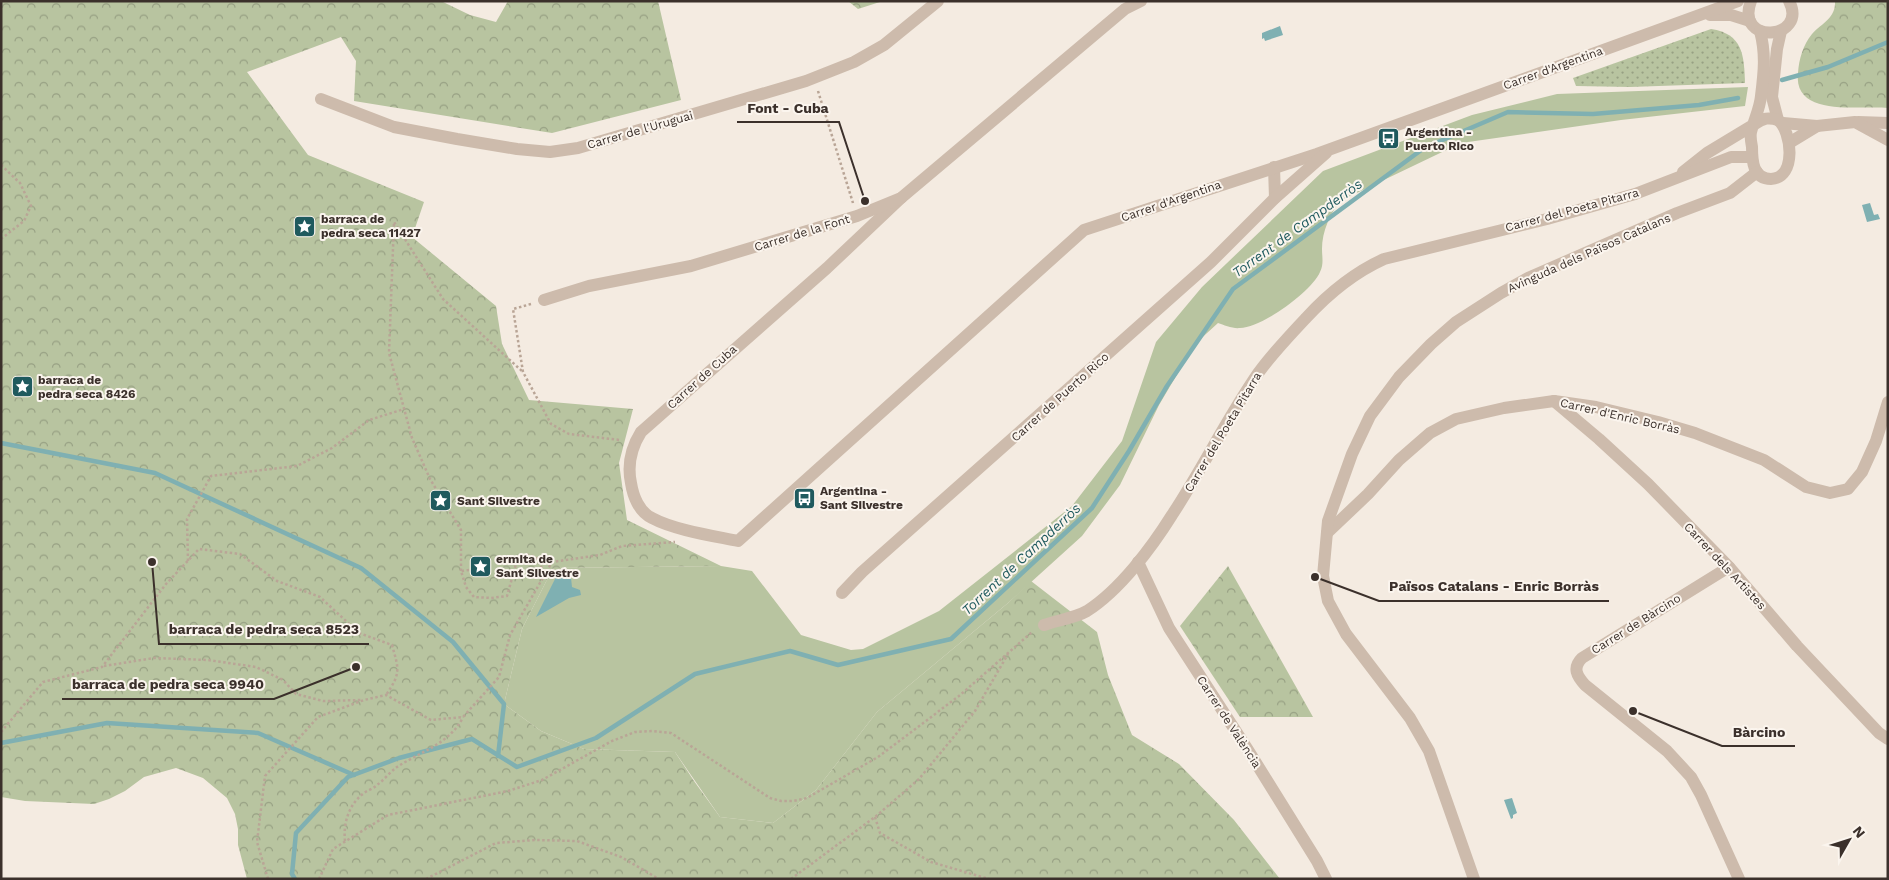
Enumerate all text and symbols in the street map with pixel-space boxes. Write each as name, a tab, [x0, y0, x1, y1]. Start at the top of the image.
street label: Carrer d'Argentina	[1501, 43, 1605, 93]
callout: Font - Cuba	[737, 93, 839, 122]
text: Font - Cuba	[747, 100, 830, 116]
street label: Carrer de l'Uruguai	[585, 108, 695, 152]
place label: Argentina - Puerto Rico	[1405, 125, 1474, 153]
bus stop icon: Argentina - Puerto Rico	[1377, 127, 1401, 151]
water label: Torrent de Campderròs	[1229, 176, 1365, 280]
street label: Carrer d'Argentina	[1119, 177, 1223, 225]
street label: Carrer del Poeta Pitarra	[1504, 185, 1640, 235]
street label: Avinguda dels Països Catalans	[1505, 211, 1673, 295]
place label: barraca de pedra seca 11427	[321, 212, 421, 240]
street label: Carrer de la Font	[752, 212, 852, 254]
place icon: barraca de pedra seca 11427	[293, 214, 317, 238]
street label: Carrer de Cuba	[664, 342, 740, 412]
street label: Carrer de Puerto Rico	[1008, 350, 1112, 444]
street label: Carrer del Poeta Pitarra	[1182, 369, 1265, 495]
place label: barraca de pedra seca 8426	[38, 373, 135, 401]
place icon: barraca de pedra seca 8426	[10, 375, 34, 399]
street label: Carrer d'Enric Borràs	[1559, 395, 1681, 437]
place label: Argentina - Sant Silvestre	[820, 484, 903, 512]
bus stop icon: Argentina - Sant Silvestre	[792, 486, 816, 510]
place icon: Sant Silvestre	[429, 489, 453, 513]
place label: Sant Silvestre	[457, 494, 540, 508]
water label: Torrent de Campderròs	[958, 500, 1084, 618]
street label: Carrer dels Artistes	[1681, 520, 1769, 612]
place label: ermita de Sant Silvestre	[496, 552, 579, 580]
place icon: ermita de Sant Silvestre	[468, 554, 492, 578]
callout: Països Catalans - Enric Borràs	[1379, 572, 1609, 601]
text: Països Catalans - Enric Borràs	[1389, 578, 1599, 594]
street label: Carrer de Bàrcino	[1589, 591, 1683, 657]
callout: barraca de pedra seca 8523	[159, 615, 369, 644]
text: barraca de pedra seca 8523	[169, 621, 359, 637]
callout: barraca de pedra seca 9940	[62, 670, 274, 699]
street label: Carrer de València	[1194, 673, 1264, 771]
text: barraca de pedra seca 9940	[72, 676, 264, 692]
callout: Bàrcino	[1722, 717, 1795, 746]
text: Bàrcino	[1733, 724, 1785, 740]
north arrow	[1824, 815, 1874, 865]
text: N	[1850, 823, 1869, 841]

